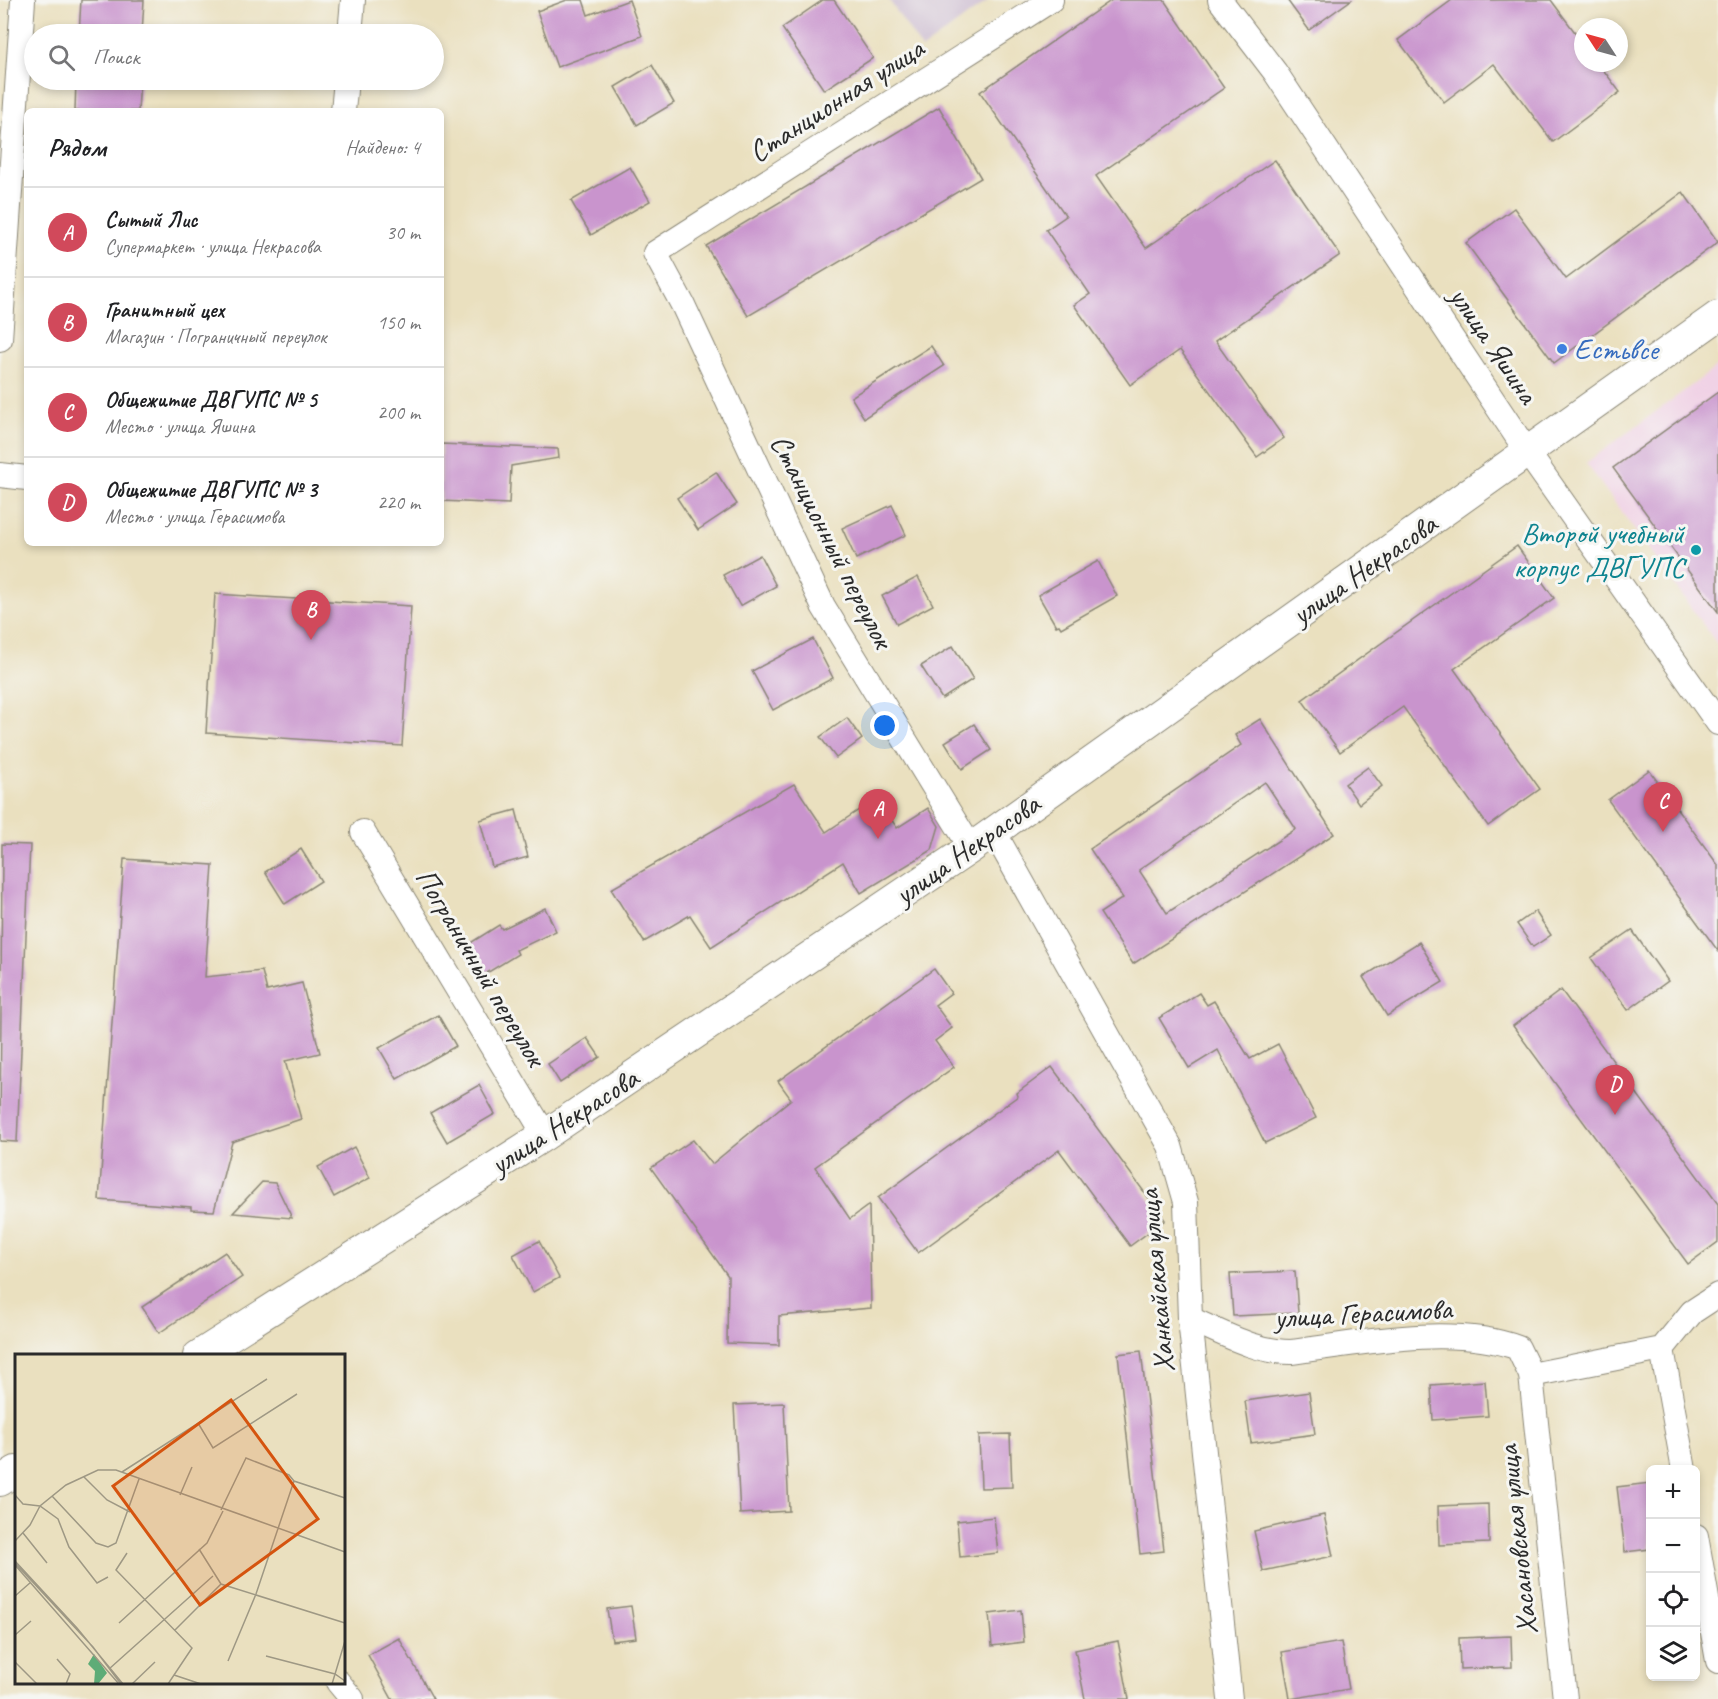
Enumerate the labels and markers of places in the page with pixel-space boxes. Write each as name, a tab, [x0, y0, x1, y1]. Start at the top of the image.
place label: Естьвсе	[1574, 330, 1660, 368]
marker: Естьвсе	[1555, 342, 1569, 356]
place label: Второй учебный корпус ДВГУПС	[1513, 514, 1688, 586]
marker: Второй учебный корпус ДВГУПС	[1689, 543, 1703, 557]
pin: B	[292, 590, 330, 640]
pin: C	[1644, 782, 1682, 832]
pin: A	[858, 790, 898, 839]
pin: D	[1596, 1066, 1634, 1115]

